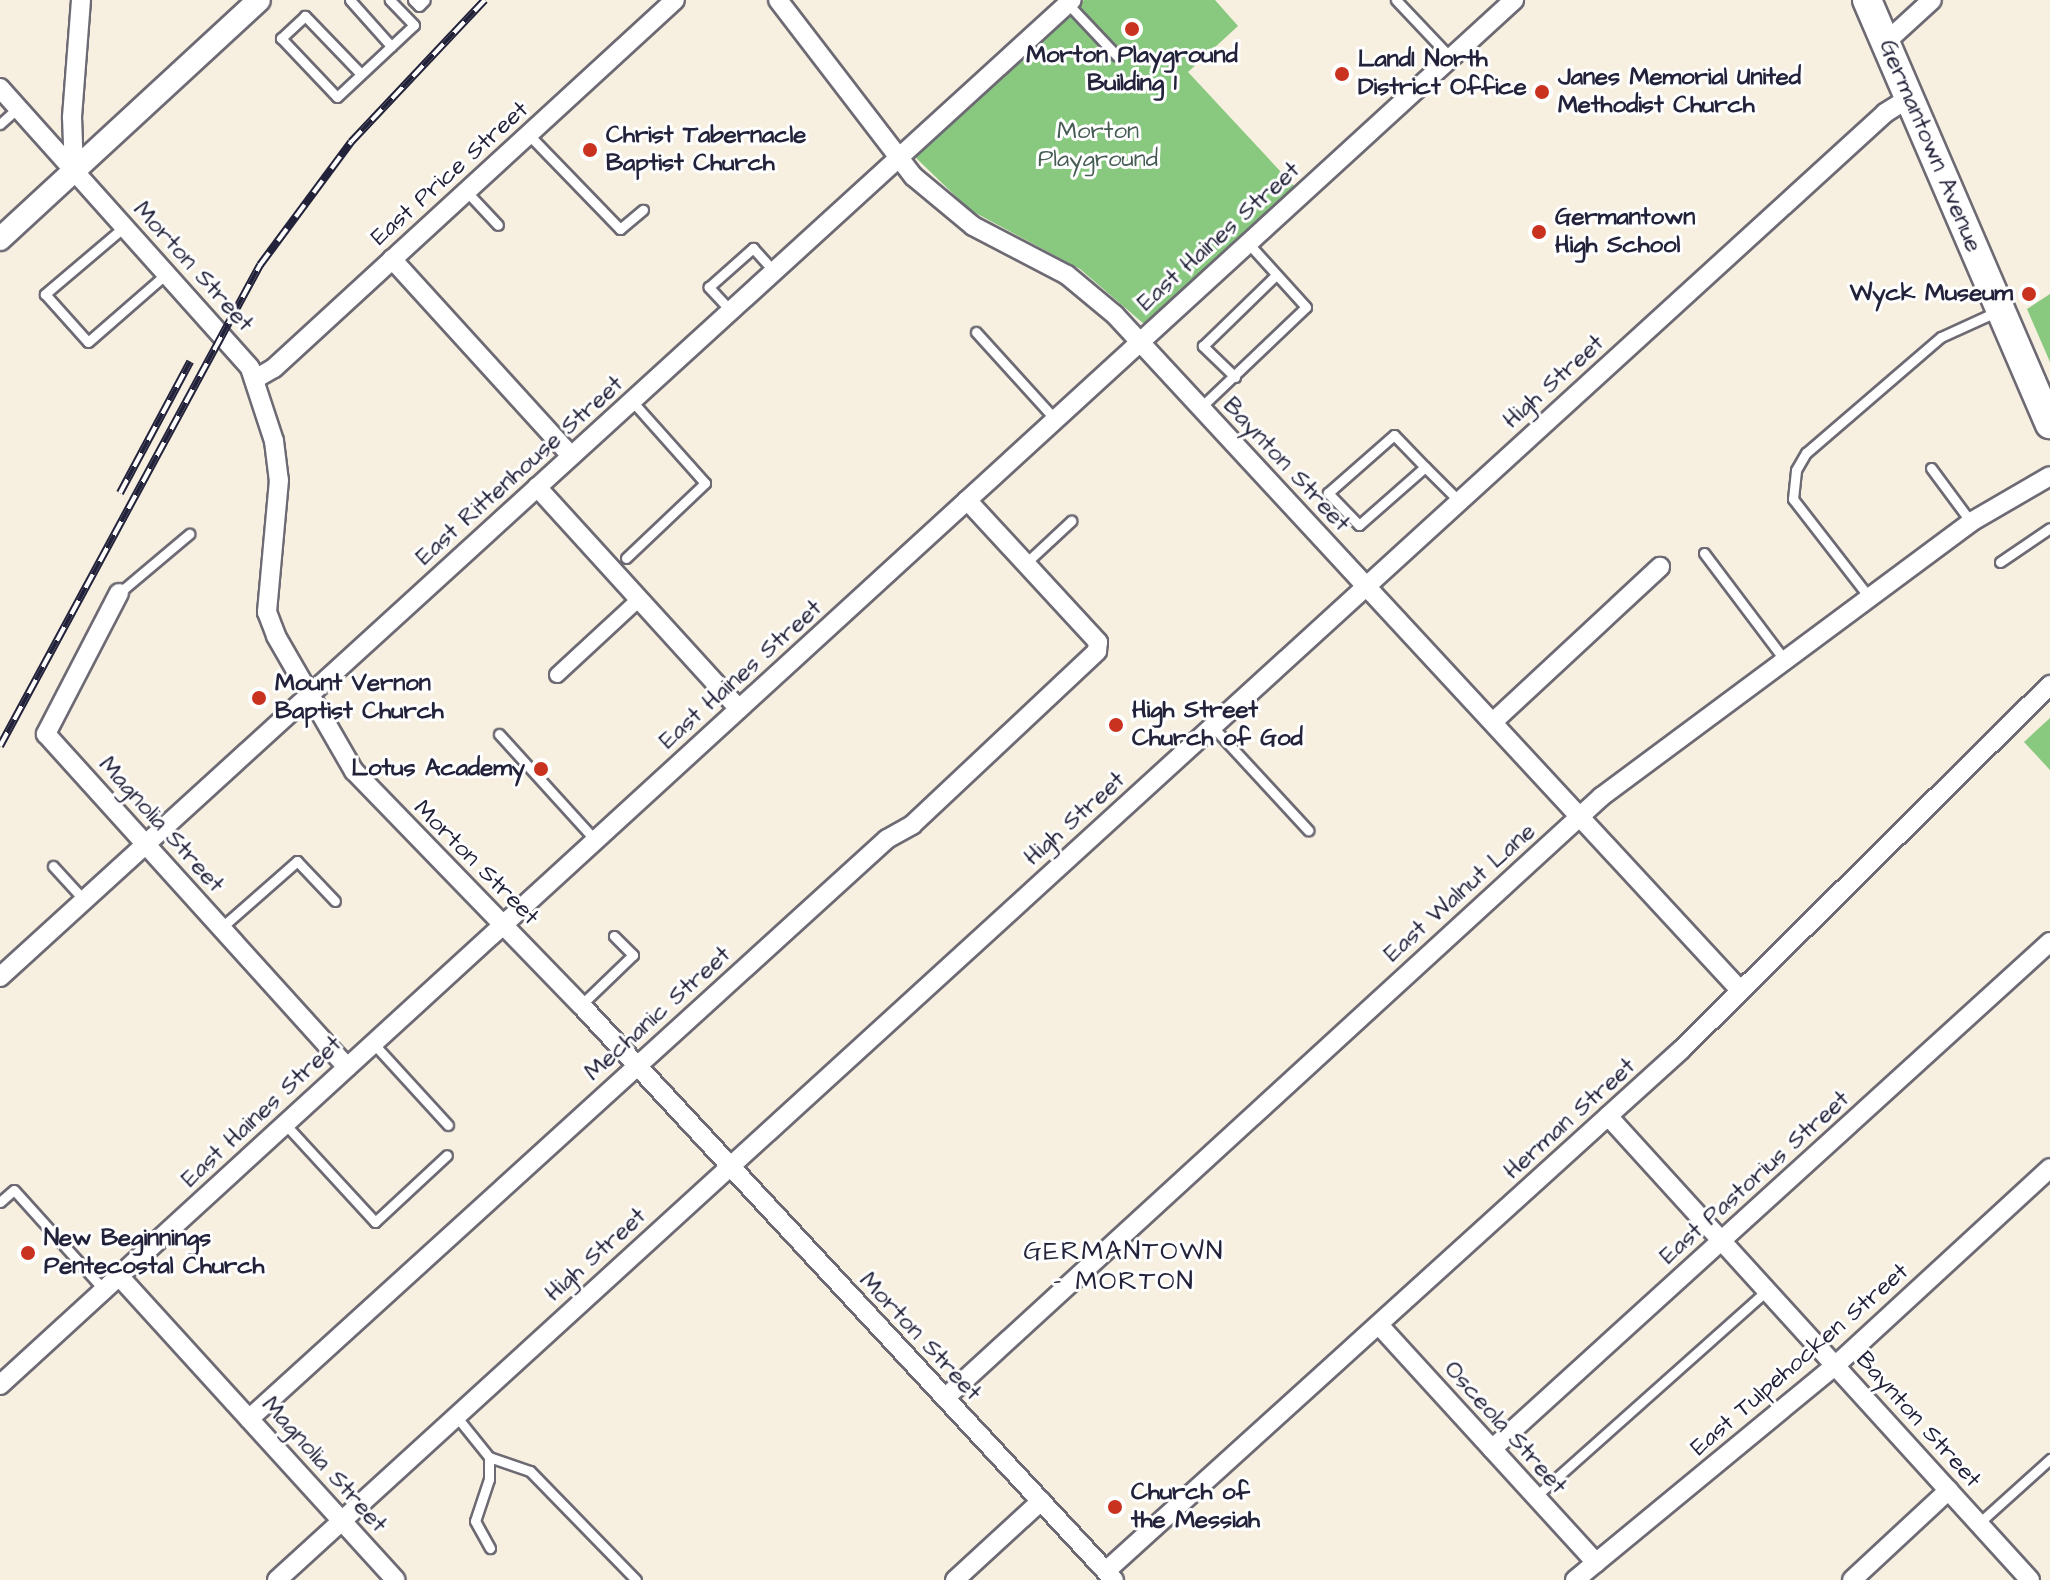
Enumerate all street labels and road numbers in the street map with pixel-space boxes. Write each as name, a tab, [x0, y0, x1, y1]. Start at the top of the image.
street label: Germantown Avenue	[1872, 35, 1988, 257]
street label: East Price Street	[365, 96, 535, 252]
street label: East Haines Street	[1132, 156, 1306, 318]
street label: Morton Street	[127, 196, 259, 338]
street label: High Street	[1498, 329, 1610, 435]
street label: East Rittenhouse Street	[410, 370, 630, 572]
street label: Baynton Street	[1216, 392, 1356, 538]
street label: East Haines Street	[654, 594, 828, 756]
street label: Magnolia Street	[92, 751, 230, 899]
street label: High Street	[1019, 766, 1131, 872]
street label: Morton Street	[407, 794, 545, 932]
street label: East Walnut Lane	[1378, 818, 1542, 968]
street label: Mechanic Street	[579, 941, 737, 1087]
street label: East Haines Street	[176, 1030, 348, 1194]
street label: Herman Street	[1498, 1052, 1642, 1186]
street label: East Pastorius Street	[1654, 1085, 1856, 1271]
street label: High Street	[540, 1202, 652, 1308]
street label: East Tulpehocken Street	[1685, 1258, 1915, 1462]
street label: Morton Street	[853, 1267, 987, 1407]
street label: Baynton Street	[1849, 1346, 1987, 1494]
street label: Osceola Street	[1438, 1355, 1572, 1501]
street label: Magnolia Street	[255, 1391, 393, 1539]

